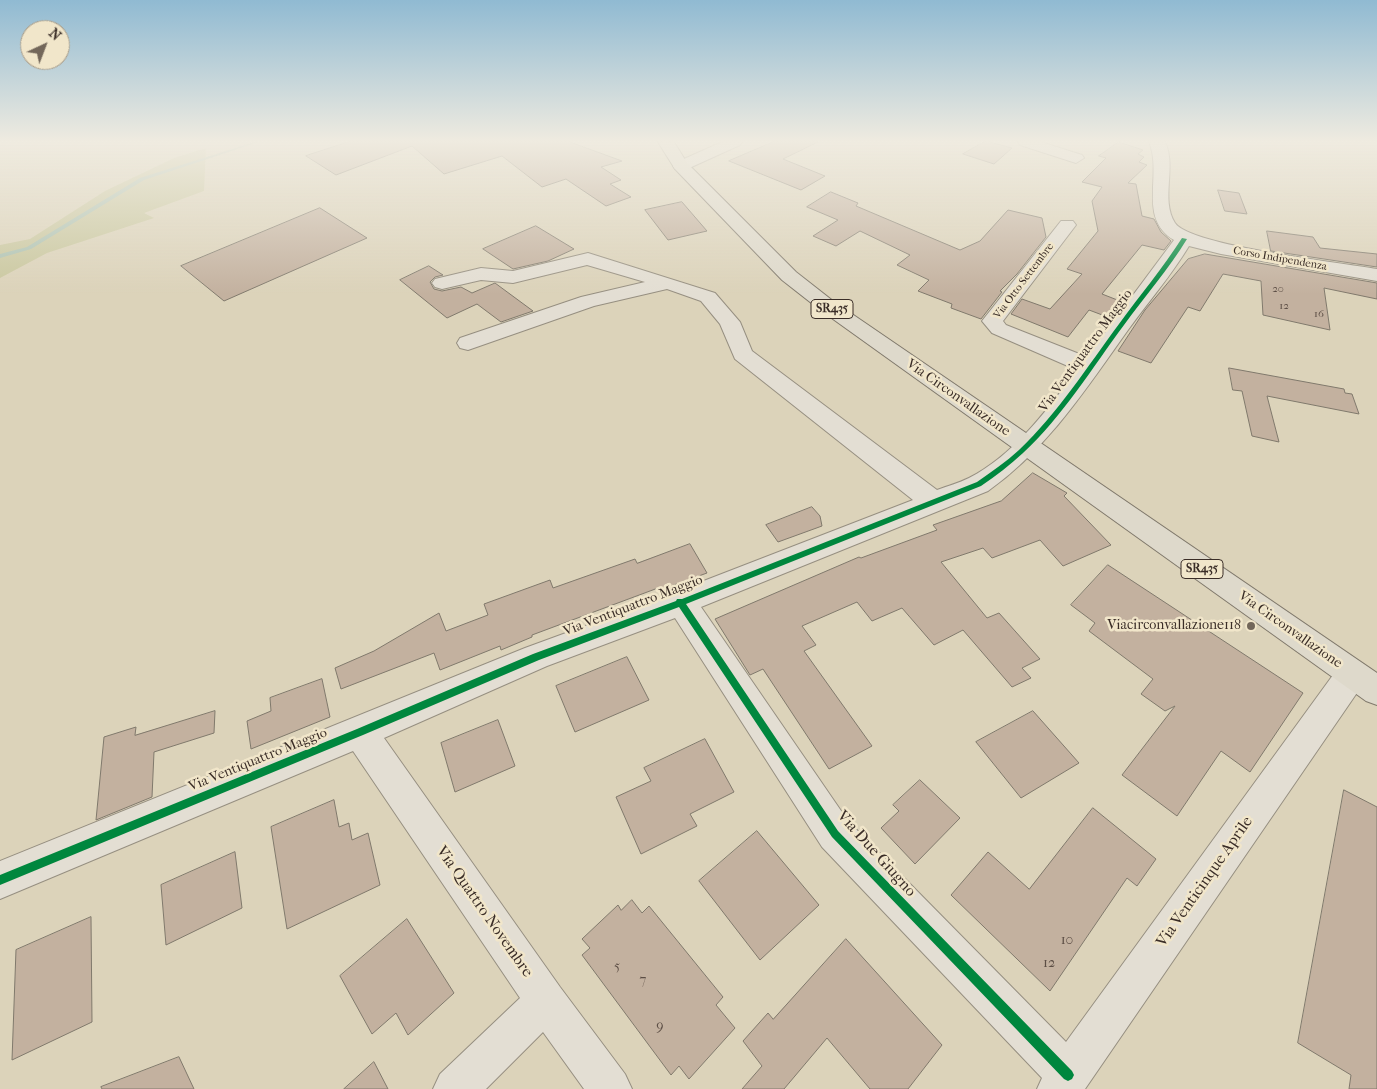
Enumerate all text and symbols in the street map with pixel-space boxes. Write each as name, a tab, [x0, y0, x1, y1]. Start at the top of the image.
north arrow	[20, 20, 70, 70]
text: N	[45, 25, 65, 44]
street label: Via Otto Settembre	[991, 240, 1057, 322]
street label: Corso Indipendenza	[1232, 244, 1328, 274]
house number: 20	[1272, 282, 1284, 296]
street label: Via Ventiquattro Maggio	[1036, 286, 1136, 416]
house number: 12	[1279, 299, 1289, 313]
road number: SR435	[811, 300, 853, 318]
house number: 16	[1314, 307, 1324, 321]
street label: Via Circonvallazione	[903, 356, 1013, 440]
road number: SR435	[1181, 560, 1223, 578]
street label: Via Ventiquattro Maggio	[561, 572, 705, 640]
street label: Via Circonvallazione	[1235, 588, 1345, 672]
place label: Viacirconvallazione118	[1107, 618, 1241, 634]
marker: Viacirconvallazione118	[1245, 620, 1257, 632]
street label: Via Ventiquattro Maggio	[186, 724, 330, 796]
street label: Via Due Giugno	[832, 807, 920, 901]
street label: Via Venticinque Aprile	[1153, 813, 1257, 951]
street label: Via Quattro Novembre	[431, 843, 537, 981]
house number: 10	[1061, 933, 1073, 949]
house number: 12	[1043, 956, 1055, 972]
house number: 5	[614, 959, 620, 975]
house number: 7	[640, 973, 646, 989]
house number: 9	[656, 1019, 664, 1035]

